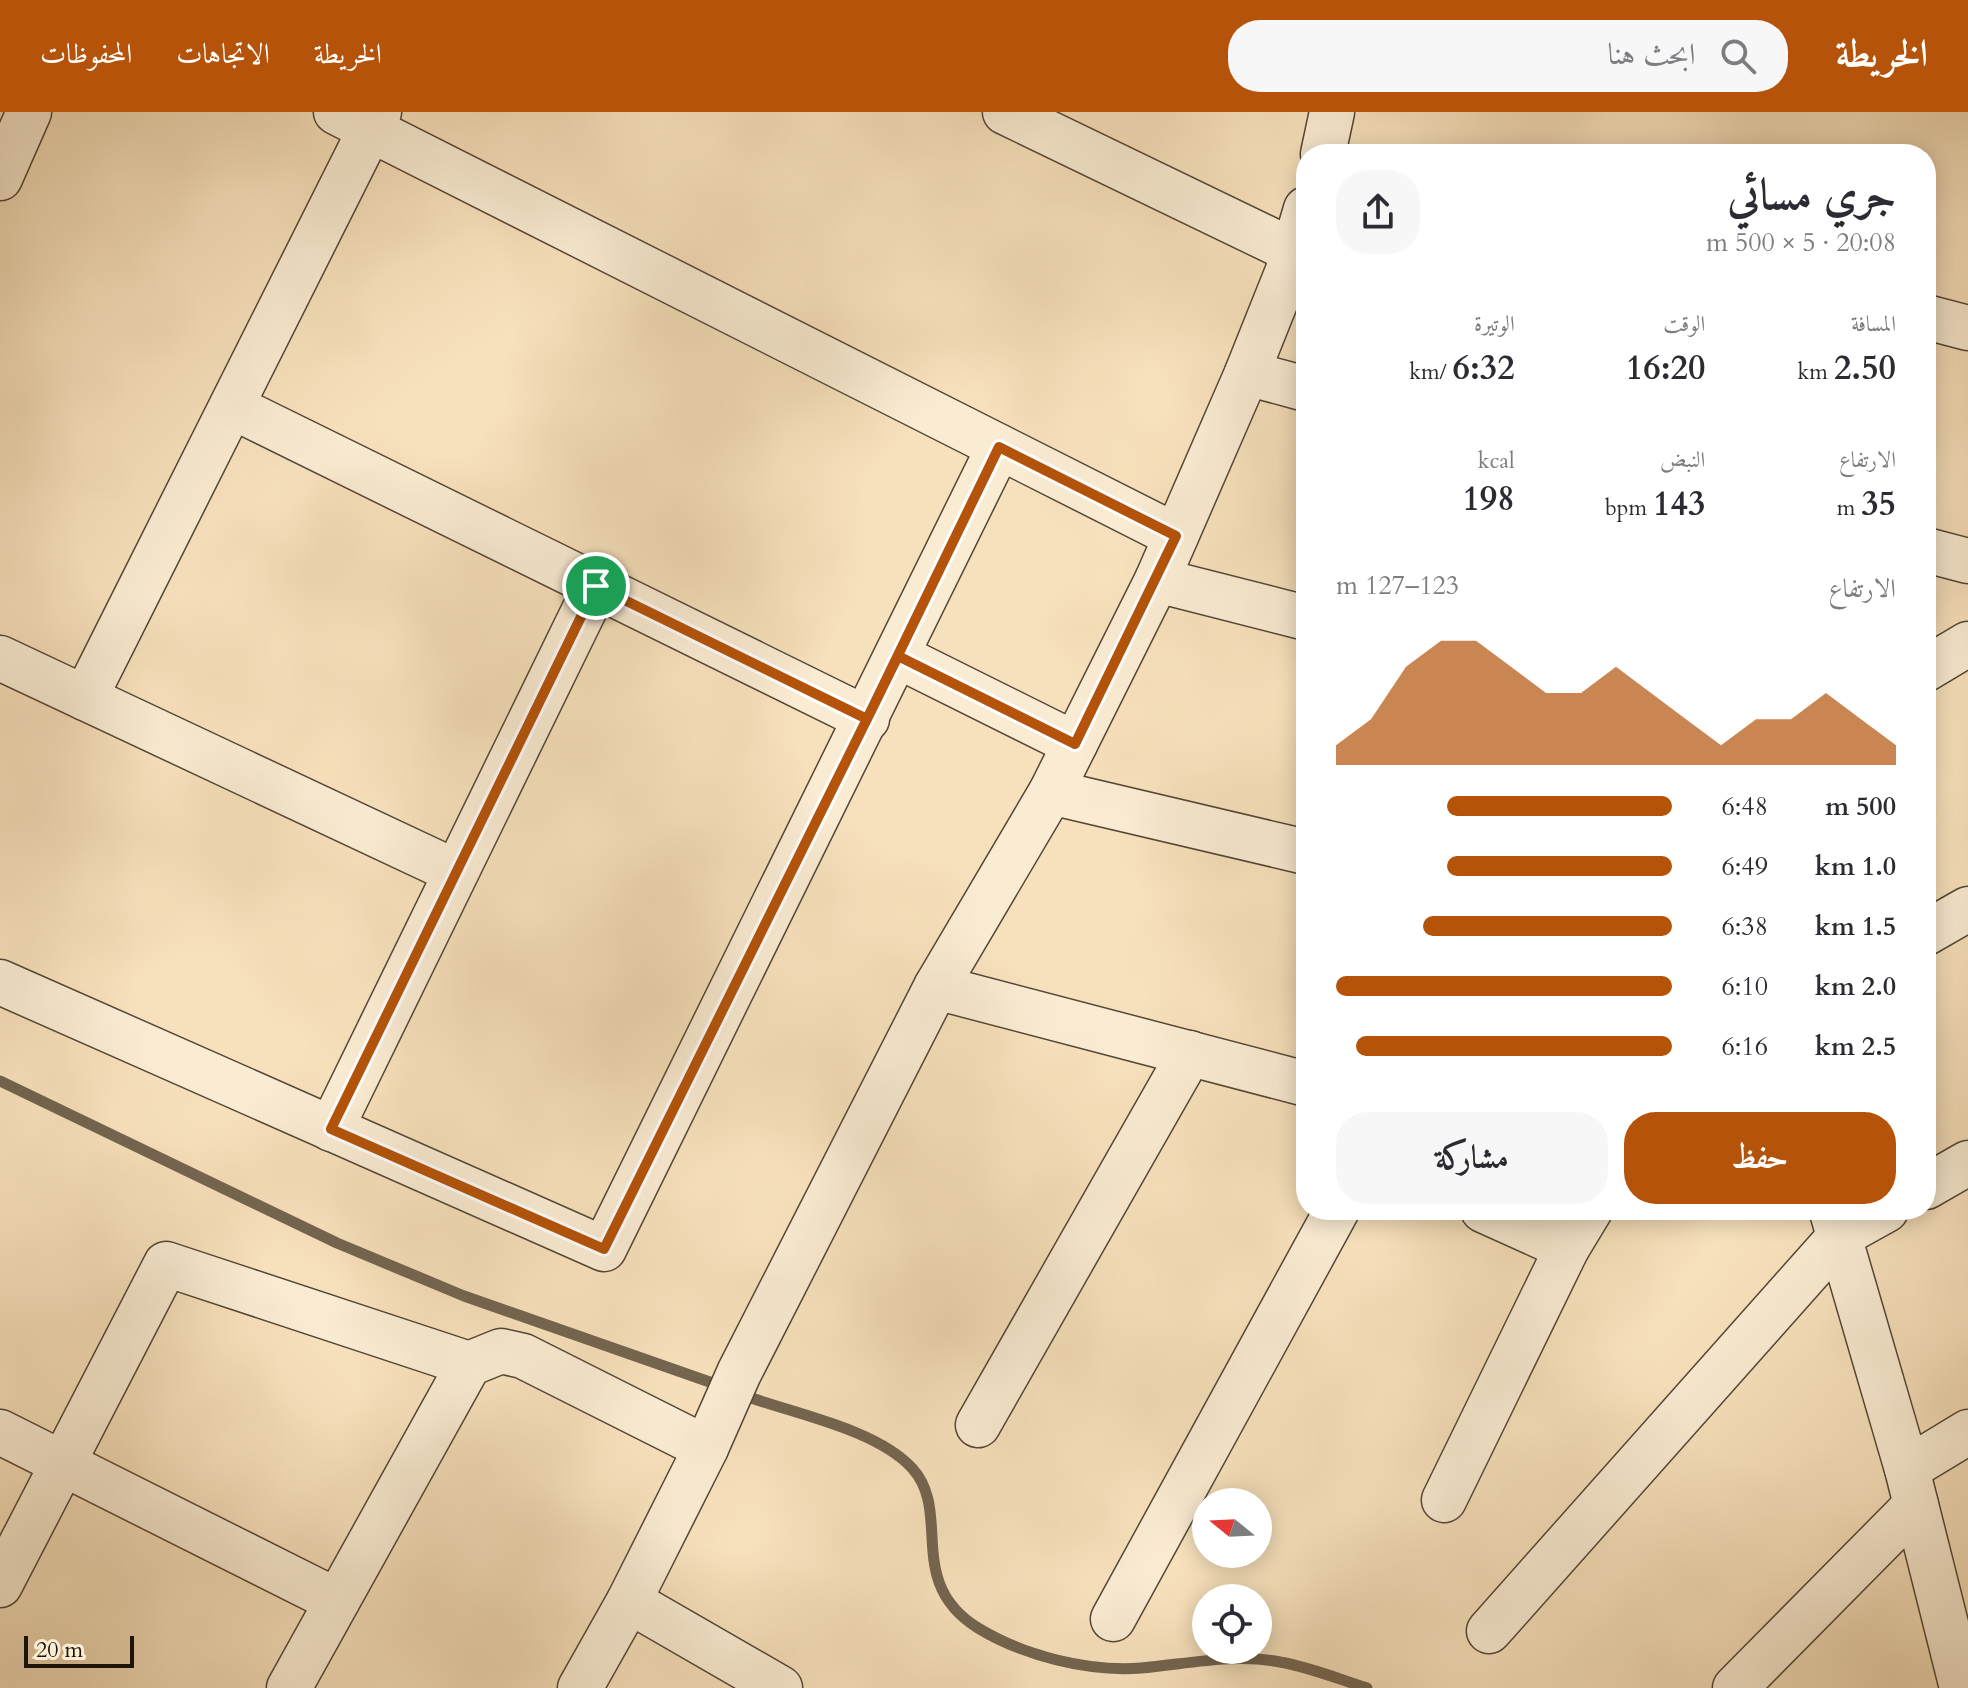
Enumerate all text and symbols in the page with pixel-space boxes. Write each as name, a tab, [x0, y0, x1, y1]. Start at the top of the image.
search box	[1228, 20, 1788, 92]
text: الخريطة	[1836, 28, 1928, 80]
text: ابحث هنا	[1607, 34, 1696, 75]
icon: search	[1716, 34, 1760, 78]
text: المحفوظات	[40, 35, 132, 73]
text: الاتجاهات	[176, 35, 270, 73]
text: الخريطة	[314, 35, 382, 73]
text: جري مسائي	[1727, 165, 1896, 225]
button: share	[1336, 170, 1420, 254]
text: 20:08 · 5 × 500 m	[1706, 225, 1896, 260]
text: الوتيرة	[1474, 309, 1515, 339]
text: الوقت	[1663, 309, 1705, 339]
text: المسافة	[1851, 309, 1896, 339]
text: 6:32	[1453, 345, 1515, 391]
text: 16:20	[1626, 345, 1705, 391]
text: 2.50	[1834, 345, 1896, 391]
text: /km	[1409, 357, 1453, 387]
text: km	[1798, 357, 1834, 387]
text: النبض	[1660, 445, 1705, 475]
text: الارتفاع	[1839, 445, 1896, 475]
text: kcal	[1478, 446, 1515, 476]
text: 198	[1462, 476, 1515, 522]
text: 143	[1653, 481, 1705, 527]
text: 35	[1861, 481, 1896, 527]
text: bpm	[1605, 493, 1653, 523]
text: m	[1837, 493, 1861, 523]
pin	[562, 552, 630, 620]
icon: arrive	[574, 564, 618, 608]
text: 123–127 m	[1336, 568, 1459, 603]
text: الارتفاع	[1829, 571, 1896, 606]
text: 6:48	[1721, 789, 1768, 824]
text: 500 m	[1825, 789, 1896, 824]
text: 6:49	[1721, 849, 1768, 884]
text: 1.0 km	[1815, 849, 1896, 884]
text: 6:38	[1721, 909, 1768, 944]
text: 1.5 km	[1815, 909, 1896, 944]
text: 6:10	[1721, 969, 1768, 1004]
text: 2.0 km	[1815, 969, 1896, 1004]
text: 6:16	[1721, 1029, 1768, 1064]
text: 2.5 km	[1815, 1029, 1896, 1064]
button: مشاركة	[1336, 1112, 1608, 1204]
button: حفظ	[1624, 1112, 1896, 1204]
north arrow	[1192, 1488, 1272, 1568]
map controls	[1192, 1488, 1272, 1664]
button: locate	[1192, 1584, 1272, 1664]
scale bar	[24, 1632, 134, 1668]
text: 20 m	[36, 1635, 83, 1665]

